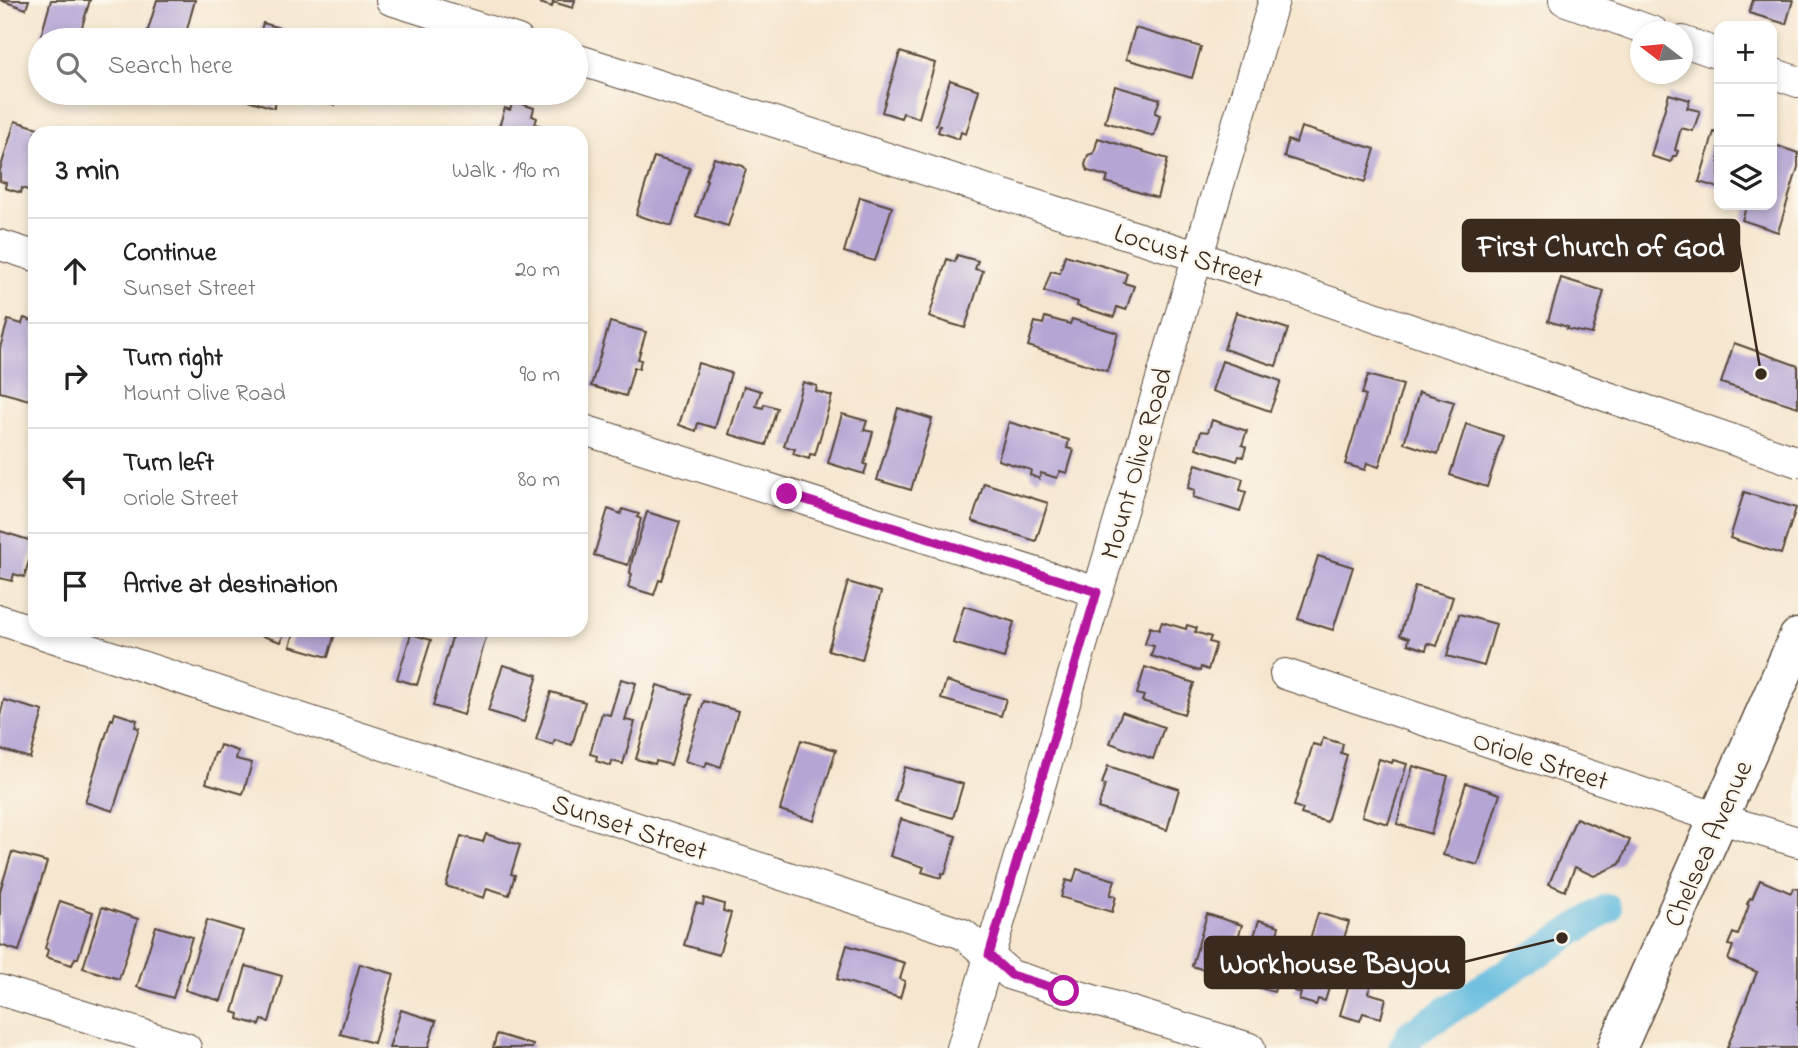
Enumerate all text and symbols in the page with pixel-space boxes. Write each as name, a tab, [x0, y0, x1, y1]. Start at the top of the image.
north arrow	[1630, 21, 1693, 84]
map controls	[1714, 21, 1777, 210]
button: +	[1714, 21, 1777, 84]
search box	[28, 28, 588, 105]
icon: search	[52, 48, 90, 86]
text: Search here	[108, 48, 233, 86]
button: −	[1714, 84, 1777, 147]
button: layers	[1714, 147, 1777, 210]
text: 3 min	[56, 150, 119, 194]
text: Walk · 190 m	[452, 155, 560, 188]
street label: Locust Street	[1108, 214, 1268, 301]
callout: First Church of God	[1463, 220, 1739, 271]
text: First Church of God	[1475, 227, 1725, 271]
text: Continue	[123, 235, 216, 273]
icon: ahead	[56, 252, 94, 290]
text: 20 m	[515, 254, 560, 287]
text: Sunset Street	[123, 273, 256, 306]
text: Turn right	[123, 340, 223, 378]
icon: right	[56, 357, 94, 395]
text: 90 m	[520, 359, 560, 392]
street label: Mount Olive Road	[1091, 363, 1185, 565]
text: Mount Olive Road	[123, 378, 286, 411]
text: Turn left	[123, 445, 214, 483]
icon: left	[56, 462, 94, 500]
text: 80 m	[518, 464, 560, 497]
route end	[771, 478, 802, 509]
text: Oriole Street	[123, 483, 239, 516]
icon: arrive	[56, 567, 94, 605]
text: Arrive at destination	[123, 567, 338, 605]
street label: Oriole Street	[1467, 721, 1613, 804]
street label: Chelsea Avenue	[1655, 754, 1765, 934]
street label: Sunset Street	[546, 785, 712, 874]
callout: Workhouse Bayou	[1205, 937, 1464, 988]
text: Workhouse Bayou	[1219, 944, 1451, 988]
route start	[1048, 975, 1079, 1006]

